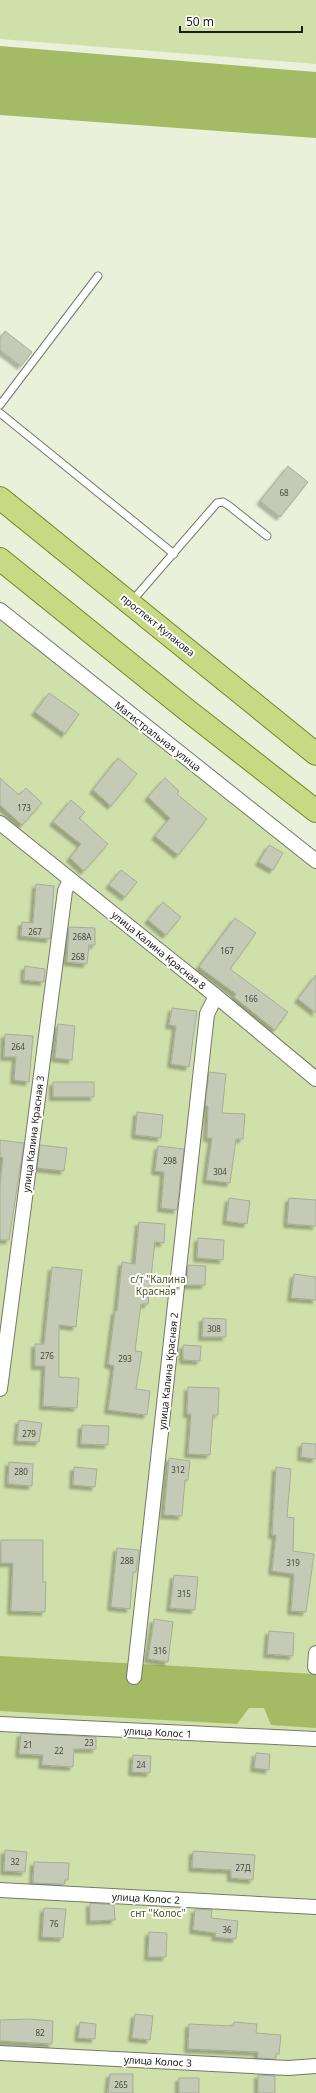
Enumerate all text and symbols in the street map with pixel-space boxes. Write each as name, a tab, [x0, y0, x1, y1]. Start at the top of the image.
scale bar	[180, 8, 302, 34]
text: 50 m	[186, 13, 214, 30]
house number: 68	[279, 487, 289, 498]
street label: проспект Кулакова	[118, 591, 198, 659]
street label: Магистральная улица	[112, 698, 204, 774]
house number: 173	[17, 802, 31, 813]
street label: улица Калина Красная 8	[109, 908, 209, 993]
house number: 267	[28, 926, 42, 937]
house number: 268А	[73, 931, 92, 942]
house number: 167	[220, 945, 234, 956]
house number: 268	[71, 951, 85, 962]
house number: 166	[244, 993, 258, 1004]
house number: 264	[11, 1041, 25, 1052]
street label: улица Калина Красная 3	[19, 1074, 47, 1193]
house number: 298	[163, 1155, 177, 1166]
house number: 304	[213, 1166, 227, 1177]
park label: с/т "Калина Красная"	[130, 1272, 186, 1298]
street label: улица Калина Красная 2	[155, 1311, 181, 1430]
house number: 308	[207, 1323, 221, 1334]
house number: 276	[40, 1350, 54, 1361]
house number: 293	[118, 1353, 132, 1364]
house number: 279	[22, 1428, 36, 1439]
house number: 312	[171, 1464, 185, 1475]
house number: 280	[14, 1466, 28, 1477]
house number: 288	[120, 1555, 134, 1566]
house number: 319	[286, 1557, 300, 1568]
house number: 315	[177, 1588, 191, 1599]
house number: 316	[153, 1645, 167, 1656]
street label: улица Колос 1	[124, 1723, 192, 1741]
house number: 23	[84, 1737, 94, 1748]
house number: 21	[23, 1739, 33, 1750]
house number: 22	[54, 1745, 64, 1756]
house number: 24	[136, 1759, 146, 1770]
house number: 32	[10, 1856, 20, 1867]
house number: 27Д	[236, 1862, 251, 1873]
street label: улица Колос 2	[112, 1889, 181, 1907]
park label: снт "Колос"	[130, 1906, 186, 1920]
house number: 76	[49, 1918, 59, 1929]
house number: 36	[222, 1924, 232, 1935]
house number: 82	[35, 2027, 45, 2038]
street label: улица Колос 3	[124, 2052, 193, 2070]
house number: 265	[114, 2079, 128, 2090]

